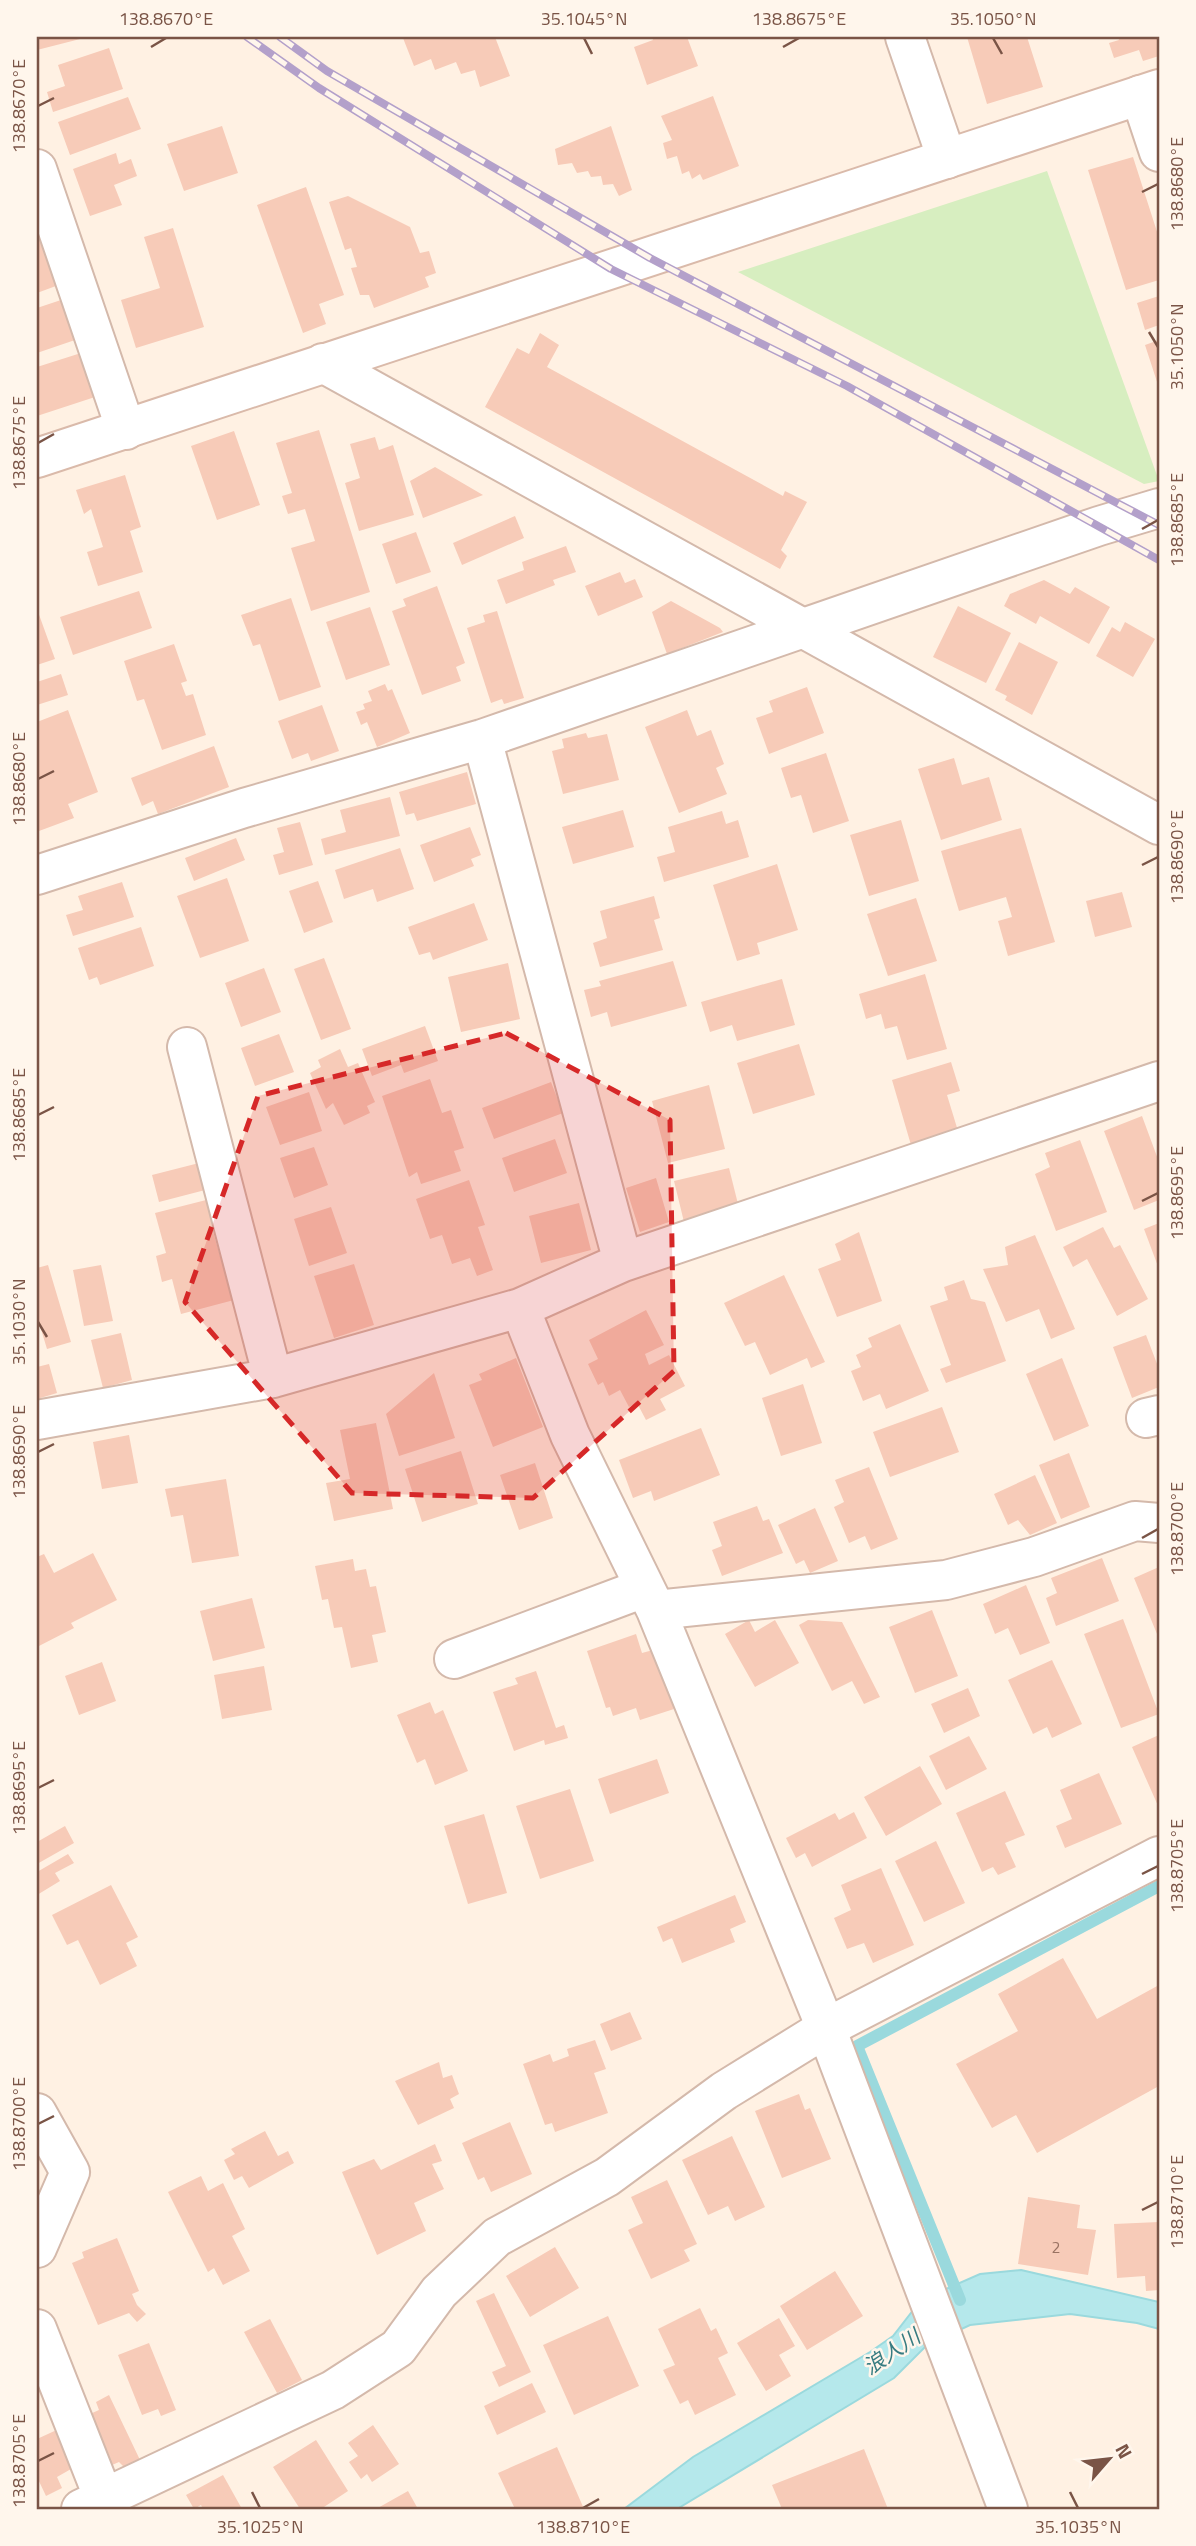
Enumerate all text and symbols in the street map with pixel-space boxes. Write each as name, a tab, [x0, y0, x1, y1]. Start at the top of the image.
text: 138.8670°E	[119, 5, 213, 32]
text: 35.1045°N	[541, 5, 627, 32]
text: 138.8675°E	[752, 5, 846, 32]
text: 35.1050°N	[950, 5, 1036, 32]
text: 138.8670°E	[5, 59, 32, 153]
text: 138.8680°E	[1163, 137, 1190, 231]
text: 35.1050°N	[1163, 304, 1190, 390]
text: 138.8675°E	[5, 396, 32, 490]
text: 138.8685°E	[1163, 473, 1190, 567]
text: 138.8680°E	[5, 732, 32, 826]
text: 138.8690°E	[1163, 810, 1190, 904]
text: 138.8685°E	[5, 1068, 32, 1162]
text: 138.8695°E	[1163, 1146, 1190, 1240]
text: 35.1030°N	[5, 1279, 32, 1365]
text: 138.8690°E	[5, 1405, 32, 1499]
text: 138.8700°E	[1163, 1482, 1190, 1576]
text: 138.8695°E	[5, 1741, 32, 1835]
text: 138.8705°E	[1163, 1819, 1190, 1913]
text: 138.8700°E	[5, 2077, 32, 2171]
text: 138.8710°E	[1163, 2155, 1190, 2249]
house number: 2	[1052, 2235, 1060, 2259]
water label: 浪人川	[856, 2319, 928, 2382]
text: 138.8705°E	[5, 2414, 32, 2508]
north arrow	[1074, 2424, 1144, 2494]
text: N	[1109, 2438, 1140, 2463]
text: 35.1025°N	[217, 2513, 303, 2540]
text: 138.8710°E	[536, 2513, 630, 2540]
text: 35.1035°N	[1035, 2513, 1121, 2540]

